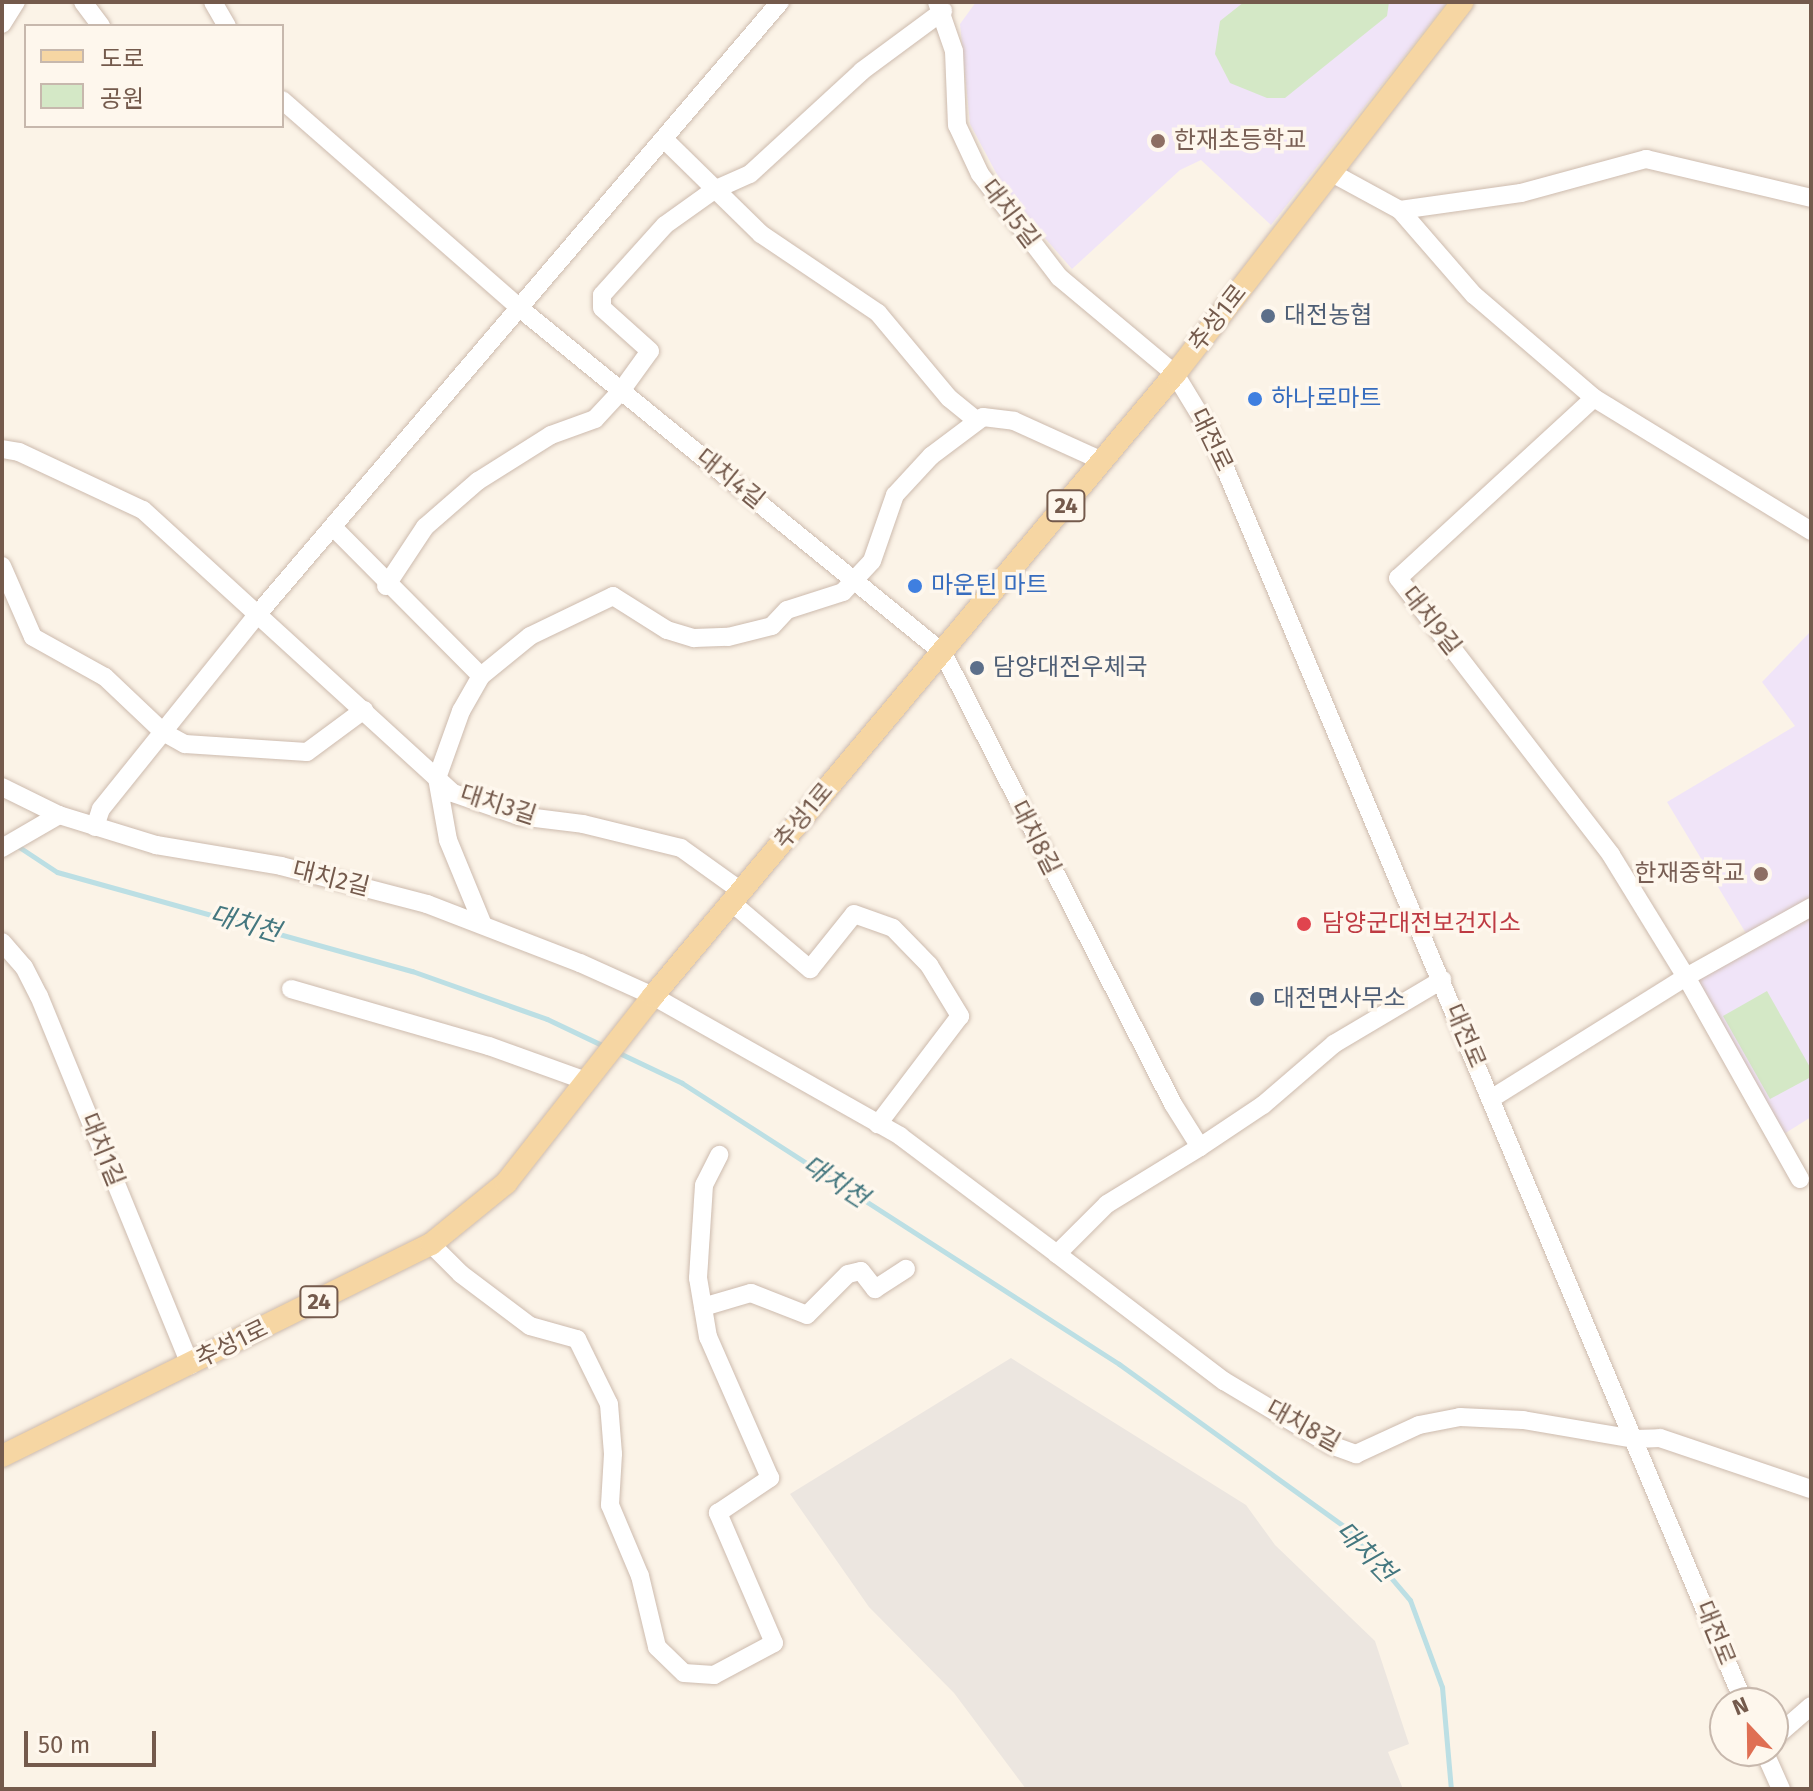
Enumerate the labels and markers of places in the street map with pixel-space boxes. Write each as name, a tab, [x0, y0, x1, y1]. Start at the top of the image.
place label: 한재초등학교	[1174, 127, 1306, 155]
marker: 한재초등학교	[1149, 132, 1167, 150]
place label: 대전농협	[1284, 302, 1372, 330]
marker: 대전농협	[1259, 307, 1277, 325]
place label: 하나로마트	[1271, 385, 1381, 413]
marker: 하나로마트	[1246, 390, 1264, 408]
place label: 마운틴 마트	[931, 572, 1048, 600]
marker: 마운틴 마트	[906, 577, 924, 595]
place label: 담양대전우체국	[993, 654, 1148, 682]
marker: 담양대전우체국	[968, 659, 986, 677]
place label: 한재중학교	[1635, 860, 1745, 888]
marker: 한재중학교	[1752, 865, 1770, 883]
place label: 담양군대전보건지소	[1322, 910, 1521, 938]
marker: 담양군대전보건지소	[1293, 913, 1315, 935]
place label: 대전면사무소	[1273, 985, 1405, 1013]
marker: 대전면사무소	[1248, 990, 1266, 1008]

